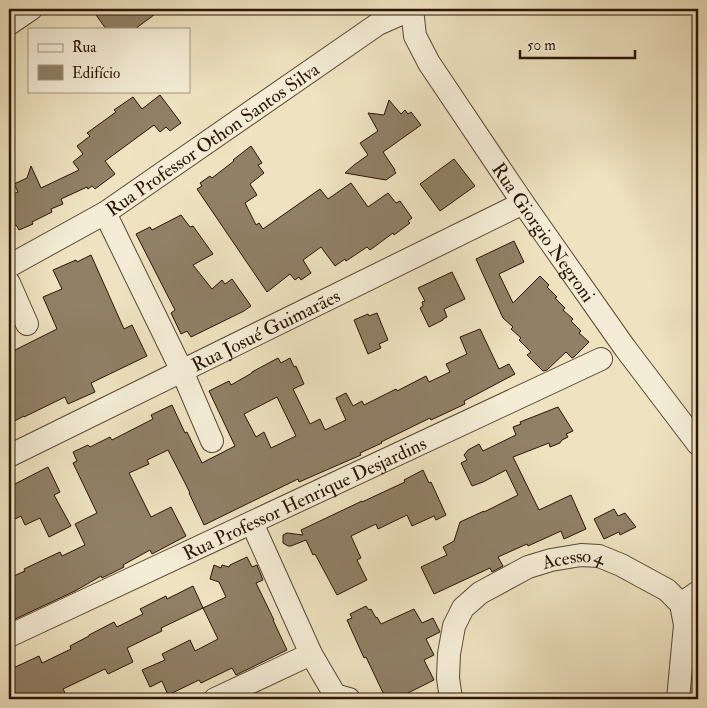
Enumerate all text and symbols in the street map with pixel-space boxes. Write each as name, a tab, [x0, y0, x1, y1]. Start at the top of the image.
legend	[28, 28, 190, 92]
scale bar	[520, 28, 634, 60]
text: 50 m	[527, 36, 556, 55]
text: Rua	[72, 38, 97, 57]
street label: Rua Professor Othon Santos Silva	[101, 57, 324, 222]
text: Edifício	[72, 64, 120, 83]
street label: Rua Giorgio Negroni	[486, 158, 600, 307]
street label: Rua Josué Guimarães	[188, 284, 344, 377]
street label: Rua Professor Henrique Desjardins	[179, 431, 430, 566]
street label: Acesso 4	[538, 544, 610, 575]

